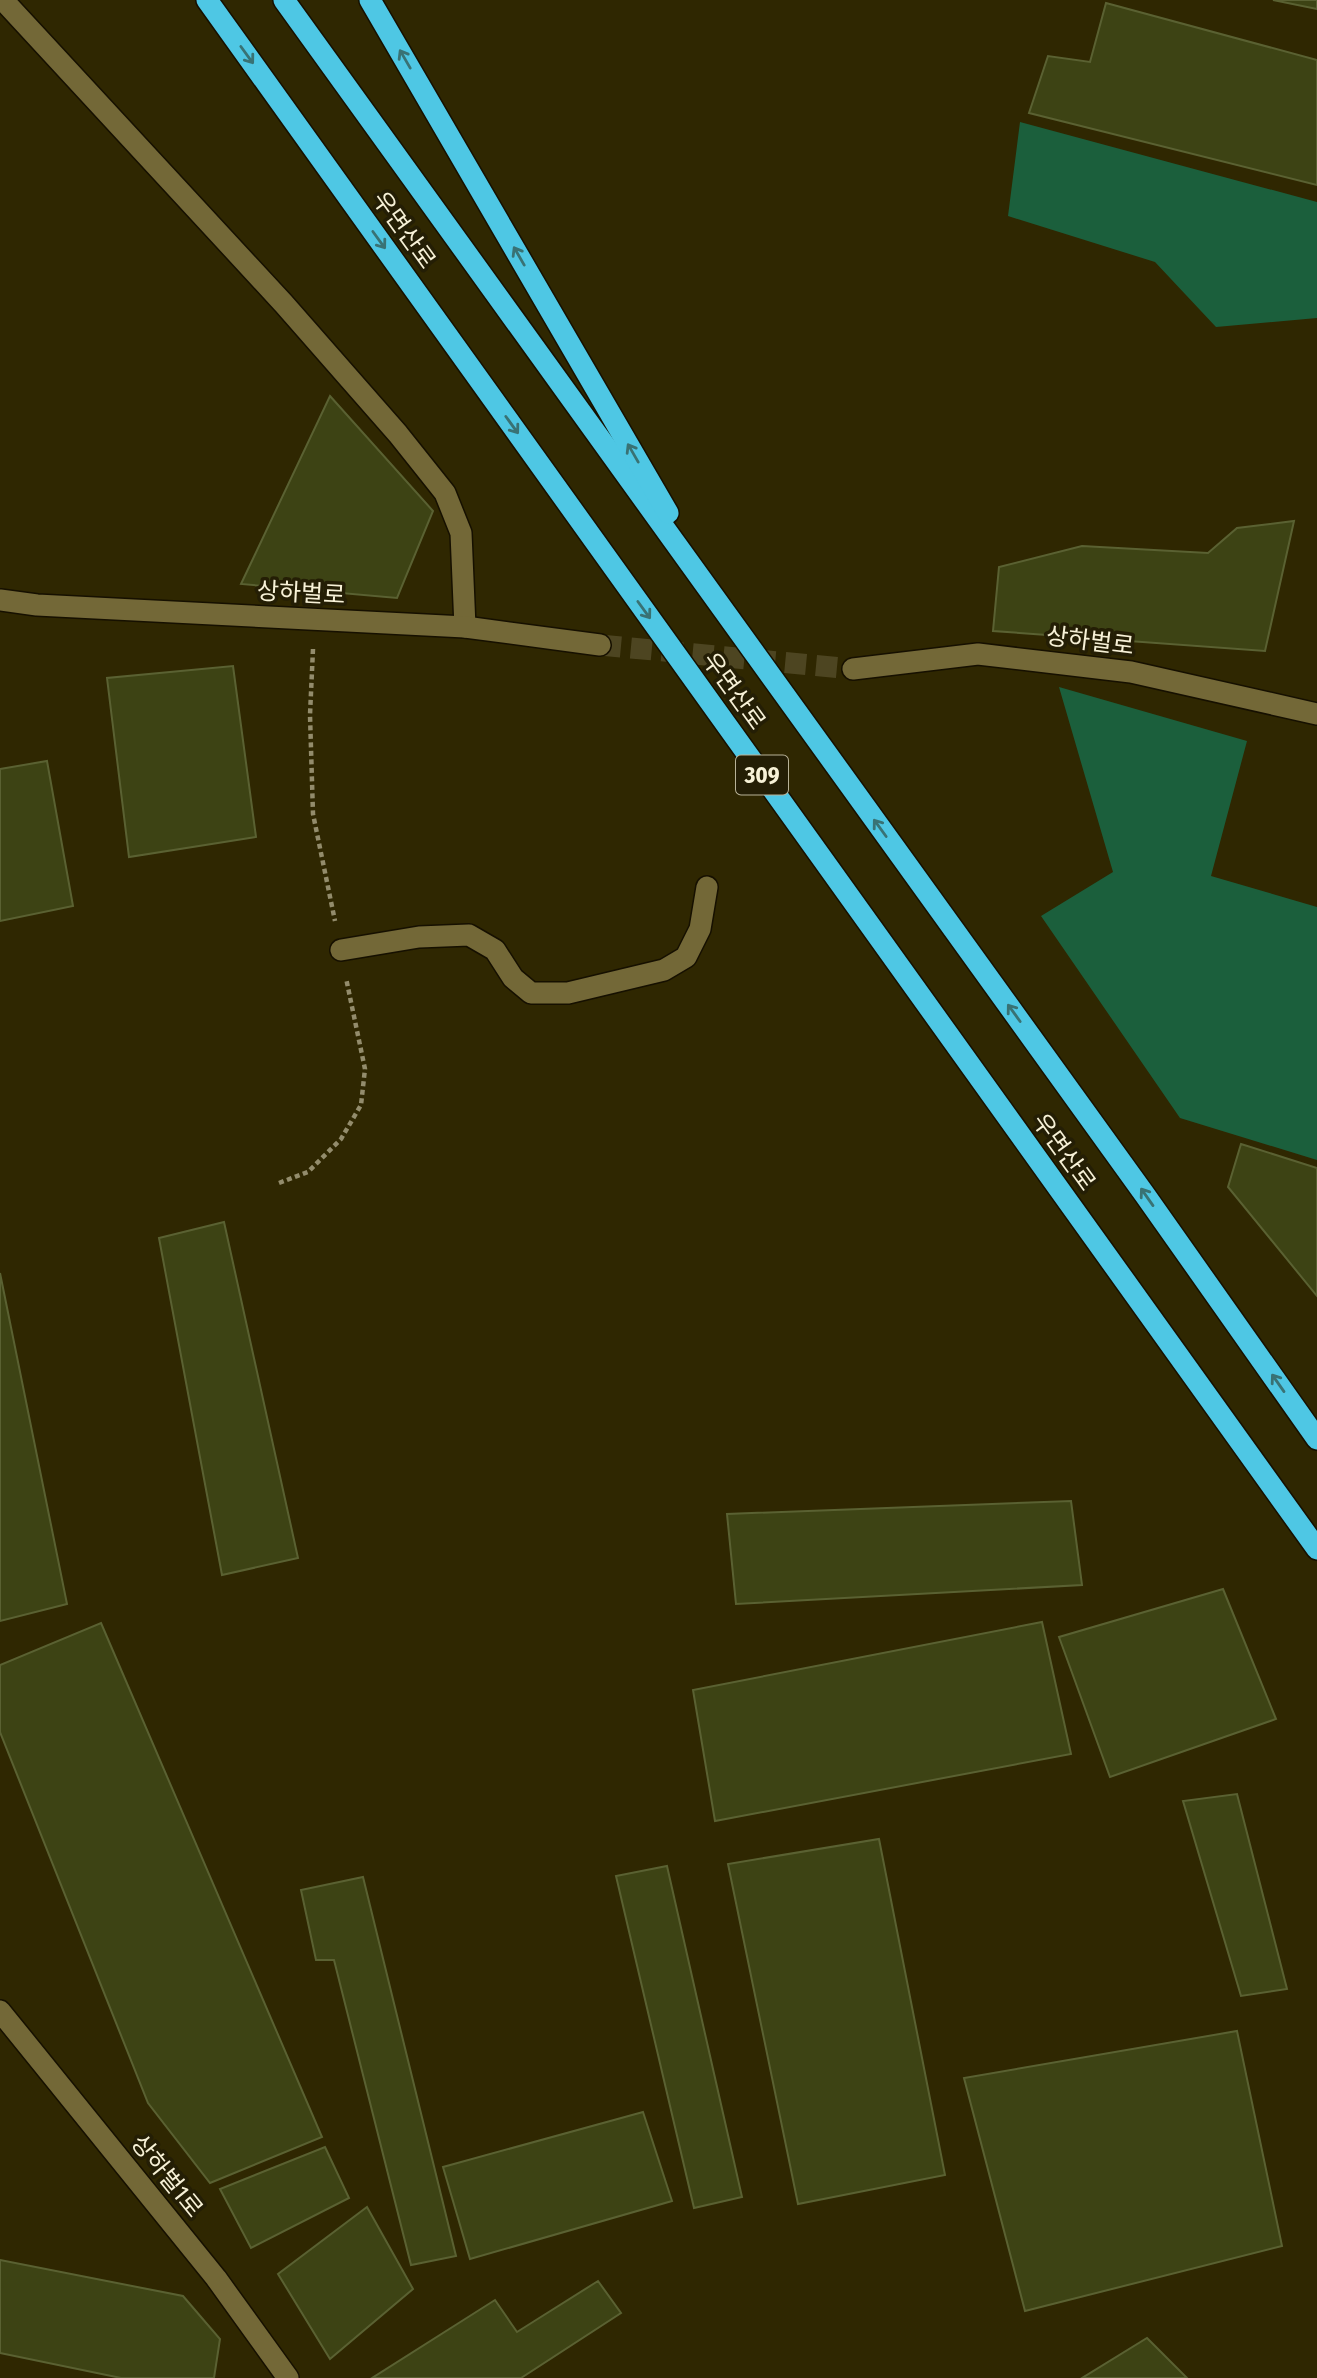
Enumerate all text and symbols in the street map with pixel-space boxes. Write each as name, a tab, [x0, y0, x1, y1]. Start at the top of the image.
one-way arrow	[239, 46, 254, 65]
one-way arrow	[398, 50, 412, 70]
street label: 우면산로	[367, 186, 441, 274]
one-way arrow	[372, 231, 387, 249]
one-way arrow	[512, 247, 526, 267]
one-way arrow	[504, 416, 519, 435]
one-way arrow	[626, 443, 639, 464]
street label: 상하벌로	[256, 577, 346, 609]
one-way arrow	[636, 601, 651, 620]
street label: 상하벌로	[1044, 622, 1136, 660]
street label: 우면산로	[697, 647, 771, 735]
road number: 309	[736, 755, 788, 794]
one-way arrow	[873, 820, 888, 838]
one-way arrow	[1007, 1004, 1021, 1023]
street label: 우면산로	[1027, 1108, 1101, 1196]
one-way arrow	[1140, 1188, 1154, 1207]
one-way arrow	[1271, 1374, 1285, 1393]
street label: 상하벌1로	[125, 2129, 209, 2223]

